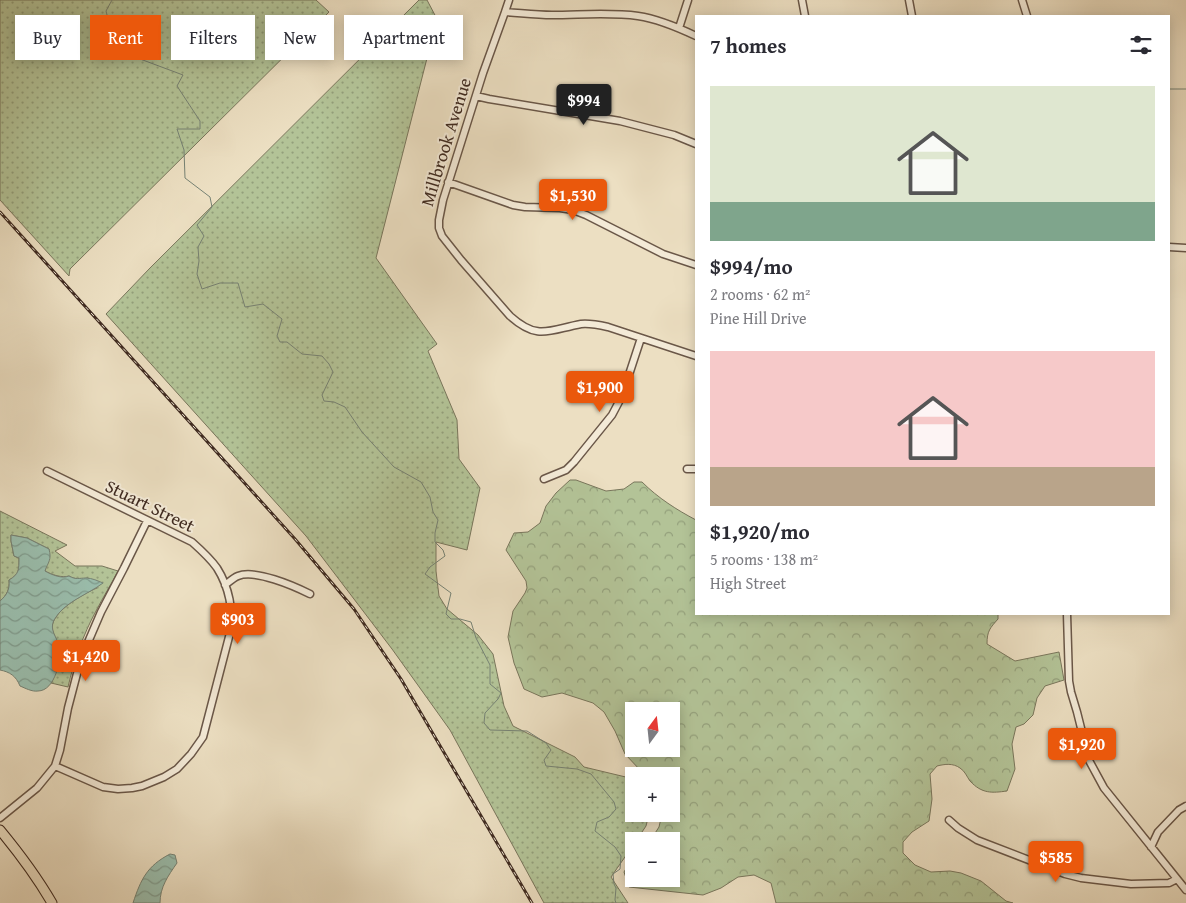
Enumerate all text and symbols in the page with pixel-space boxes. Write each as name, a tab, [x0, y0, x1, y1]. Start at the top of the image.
chip: Buy	[15, 15, 80, 60]
chip: Rent	[90, 15, 161, 60]
chip: Filters	[171, 15, 255, 60]
chip: New	[265, 15, 334, 60]
chip: Apartment	[344, 15, 463, 60]
text: 7 homes	[710, 30, 786, 61]
icon: filters	[1127, 31, 1155, 59]
street label: Millbrook Avenue	[413, 74, 478, 209]
pin: $994	[554, 84, 614, 126]
text: $994	[567, 88, 601, 112]
icon: home	[888, 118, 978, 208]
pin: $1,530	[532, 178, 614, 221]
text: $1,530	[550, 183, 596, 207]
text: $994/mo	[710, 251, 793, 282]
text: 2 rooms · 62 m²	[710, 282, 810, 306]
text: Pine Hill Drive	[710, 306, 807, 330]
pin: $1,900	[559, 370, 641, 413]
text: $1,900	[577, 375, 623, 399]
icon: home	[888, 383, 978, 473]
street label: Stuart Street	[101, 472, 200, 539]
text: $1,920/mo	[710, 516, 810, 547]
text: 5 rooms · 138 m²	[710, 547, 818, 571]
text: High Street	[710, 571, 786, 595]
pin: $903	[208, 602, 268, 645]
text: $903	[221, 607, 255, 631]
pin: $1,420	[45, 640, 127, 682]
text: $1,420	[63, 644, 109, 668]
north arrow	[625, 702, 680, 758]
map controls	[625, 702, 680, 887]
pin: $1,920	[1041, 728, 1123, 770]
text: $1,920	[1059, 732, 1105, 756]
button: +	[625, 767, 680, 822]
button: −	[625, 832, 680, 887]
pin: $585	[1026, 840, 1086, 883]
text: $585	[1039, 845, 1073, 869]

